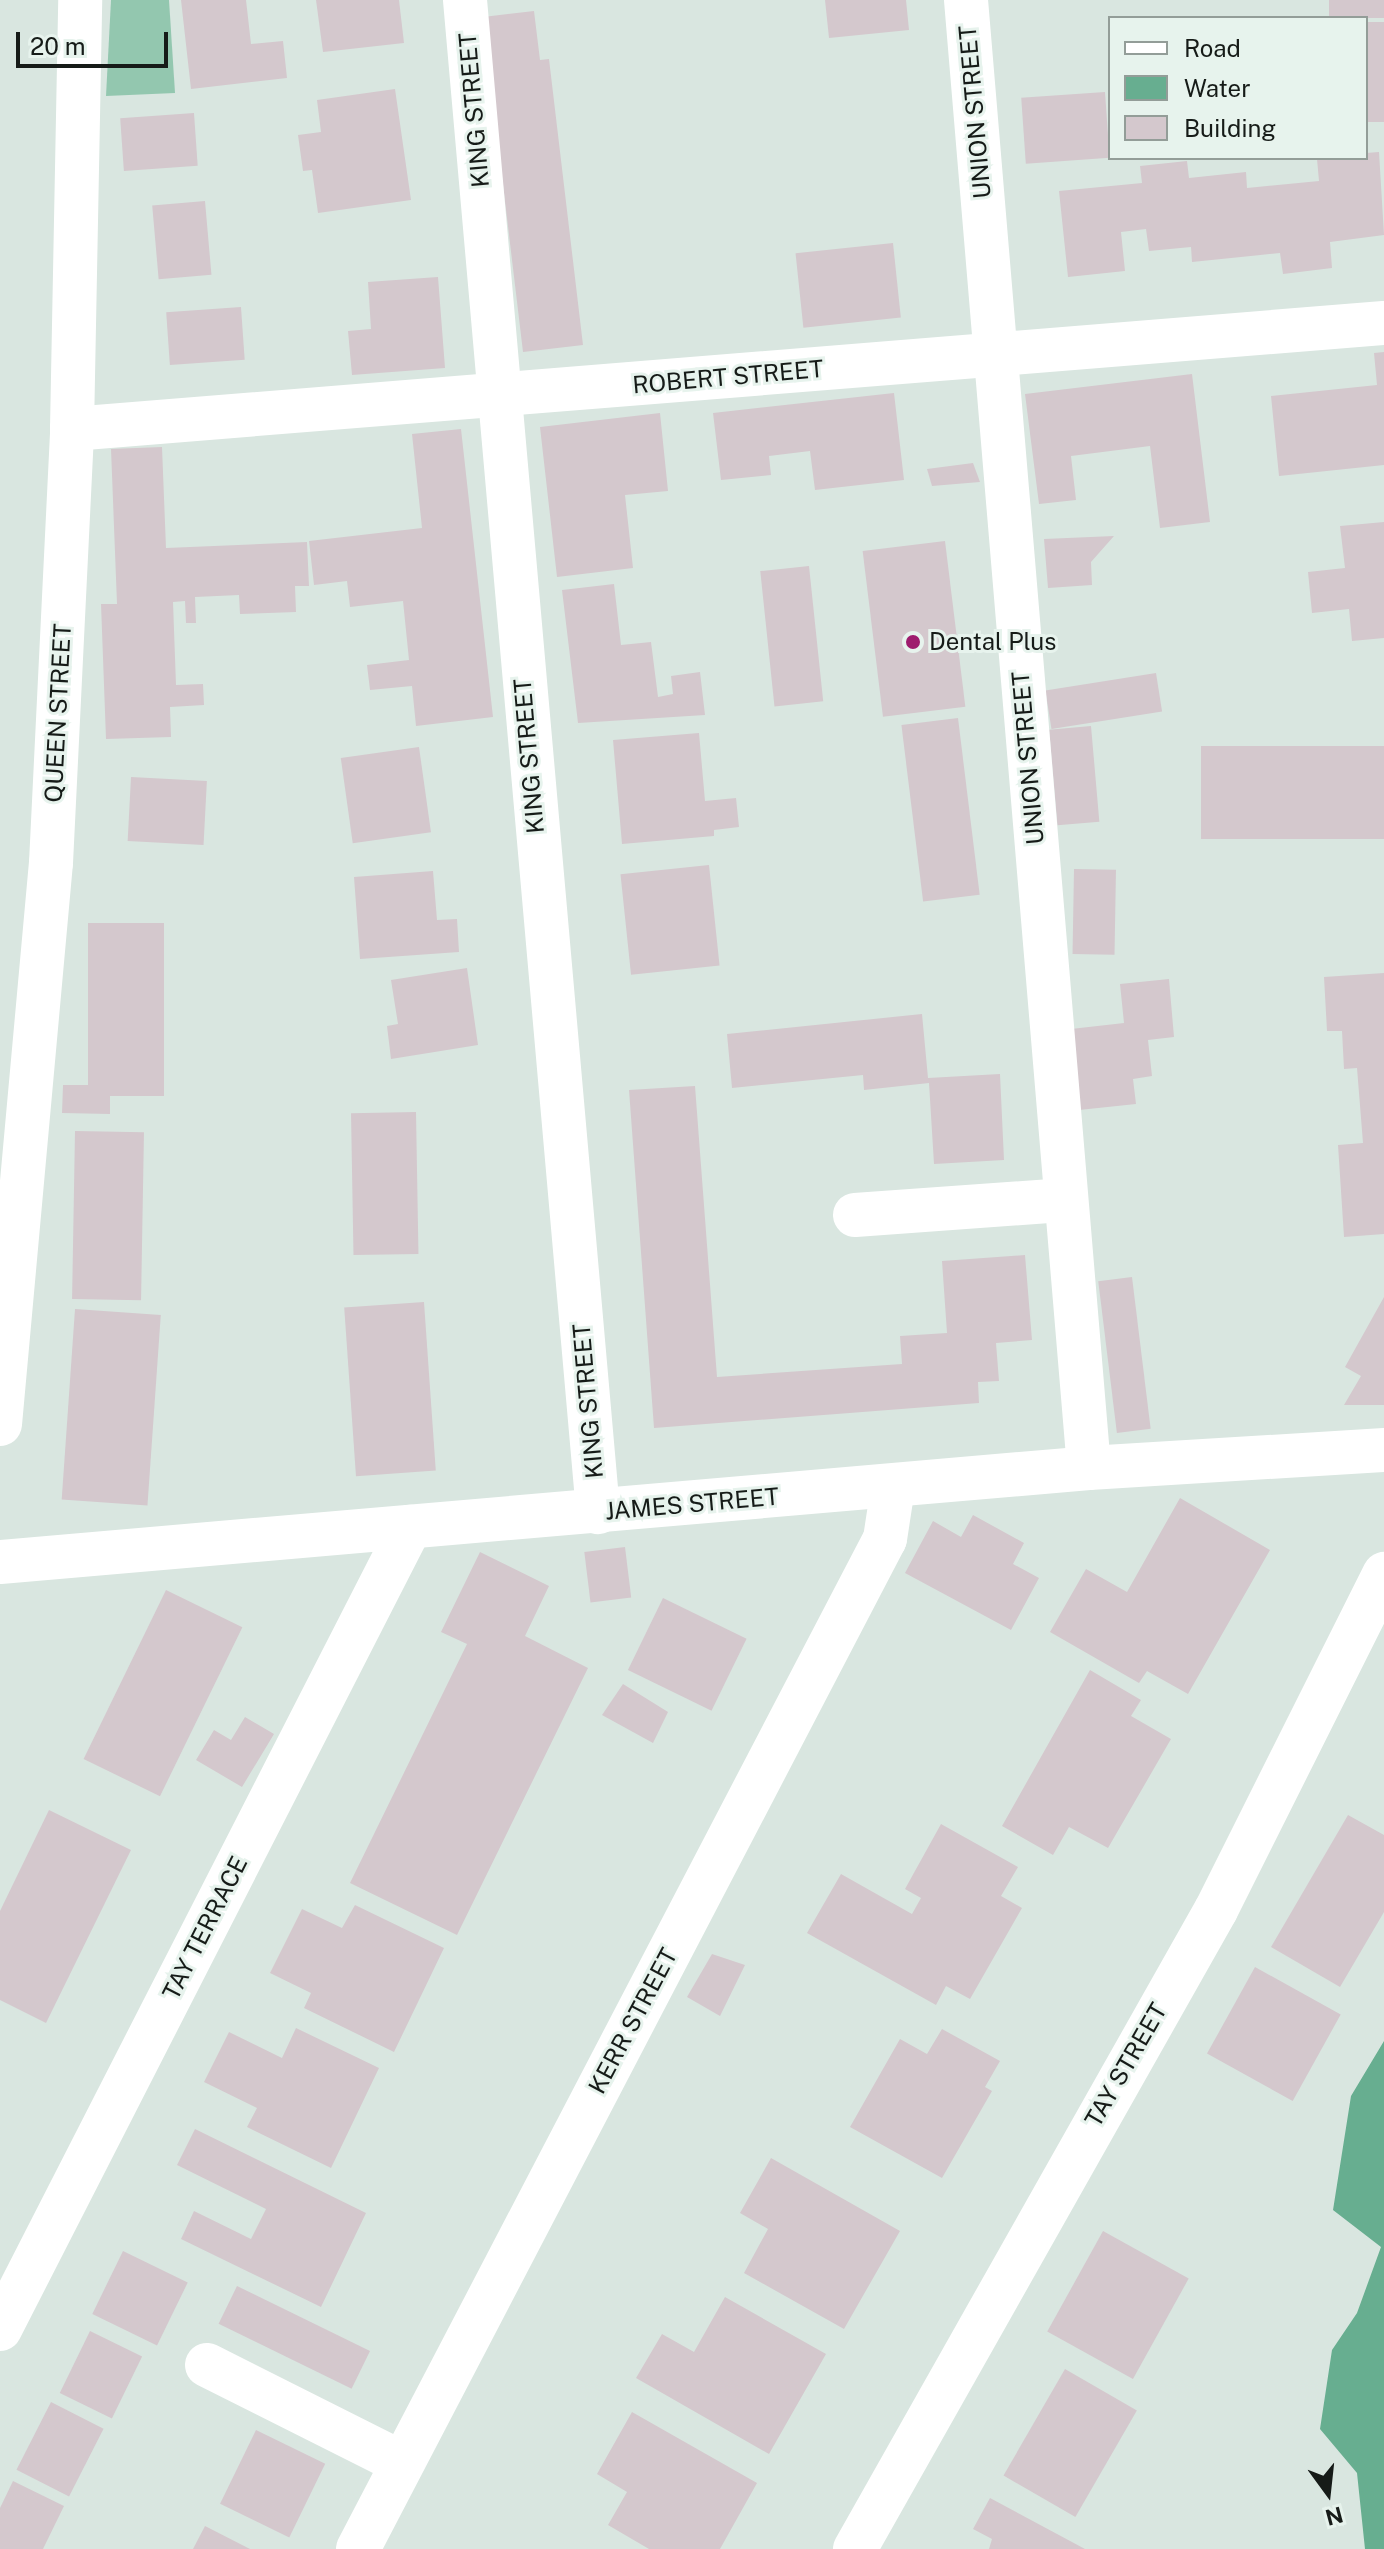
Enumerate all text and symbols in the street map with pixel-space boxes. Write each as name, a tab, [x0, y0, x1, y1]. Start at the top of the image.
scale bar	[20, 16, 172, 66]
legend	[1108, 16, 1368, 160]
street label: UNION STREET	[953, 24, 997, 200]
street label: KING STREET	[453, 31, 495, 189]
text: 20 m	[30, 32, 86, 60]
text: Road	[1184, 34, 1241, 62]
text: Water	[1184, 74, 1251, 102]
text: Building	[1184, 114, 1276, 142]
street label: ROBERT STREET	[631, 354, 825, 400]
street label: QUEEN STREET	[39, 623, 77, 803]
place label: Dental Plus	[929, 628, 1056, 656]
marker: Dental Plus	[904, 633, 922, 651]
street label: UNION STREET	[1006, 670, 1050, 846]
street label: KING STREET	[508, 677, 550, 835]
street label: KING STREET	[567, 1322, 609, 1480]
street label: JAMES STREET	[604, 1482, 780, 1526]
street label: TAY TERRACE	[156, 1851, 254, 2005]
street label: KERR STREET	[583, 1943, 683, 2099]
street label: TAY STREET	[1079, 1998, 1173, 2132]
north arrow	[1288, 2453, 1368, 2533]
text: N	[1323, 2501, 1346, 2531]

